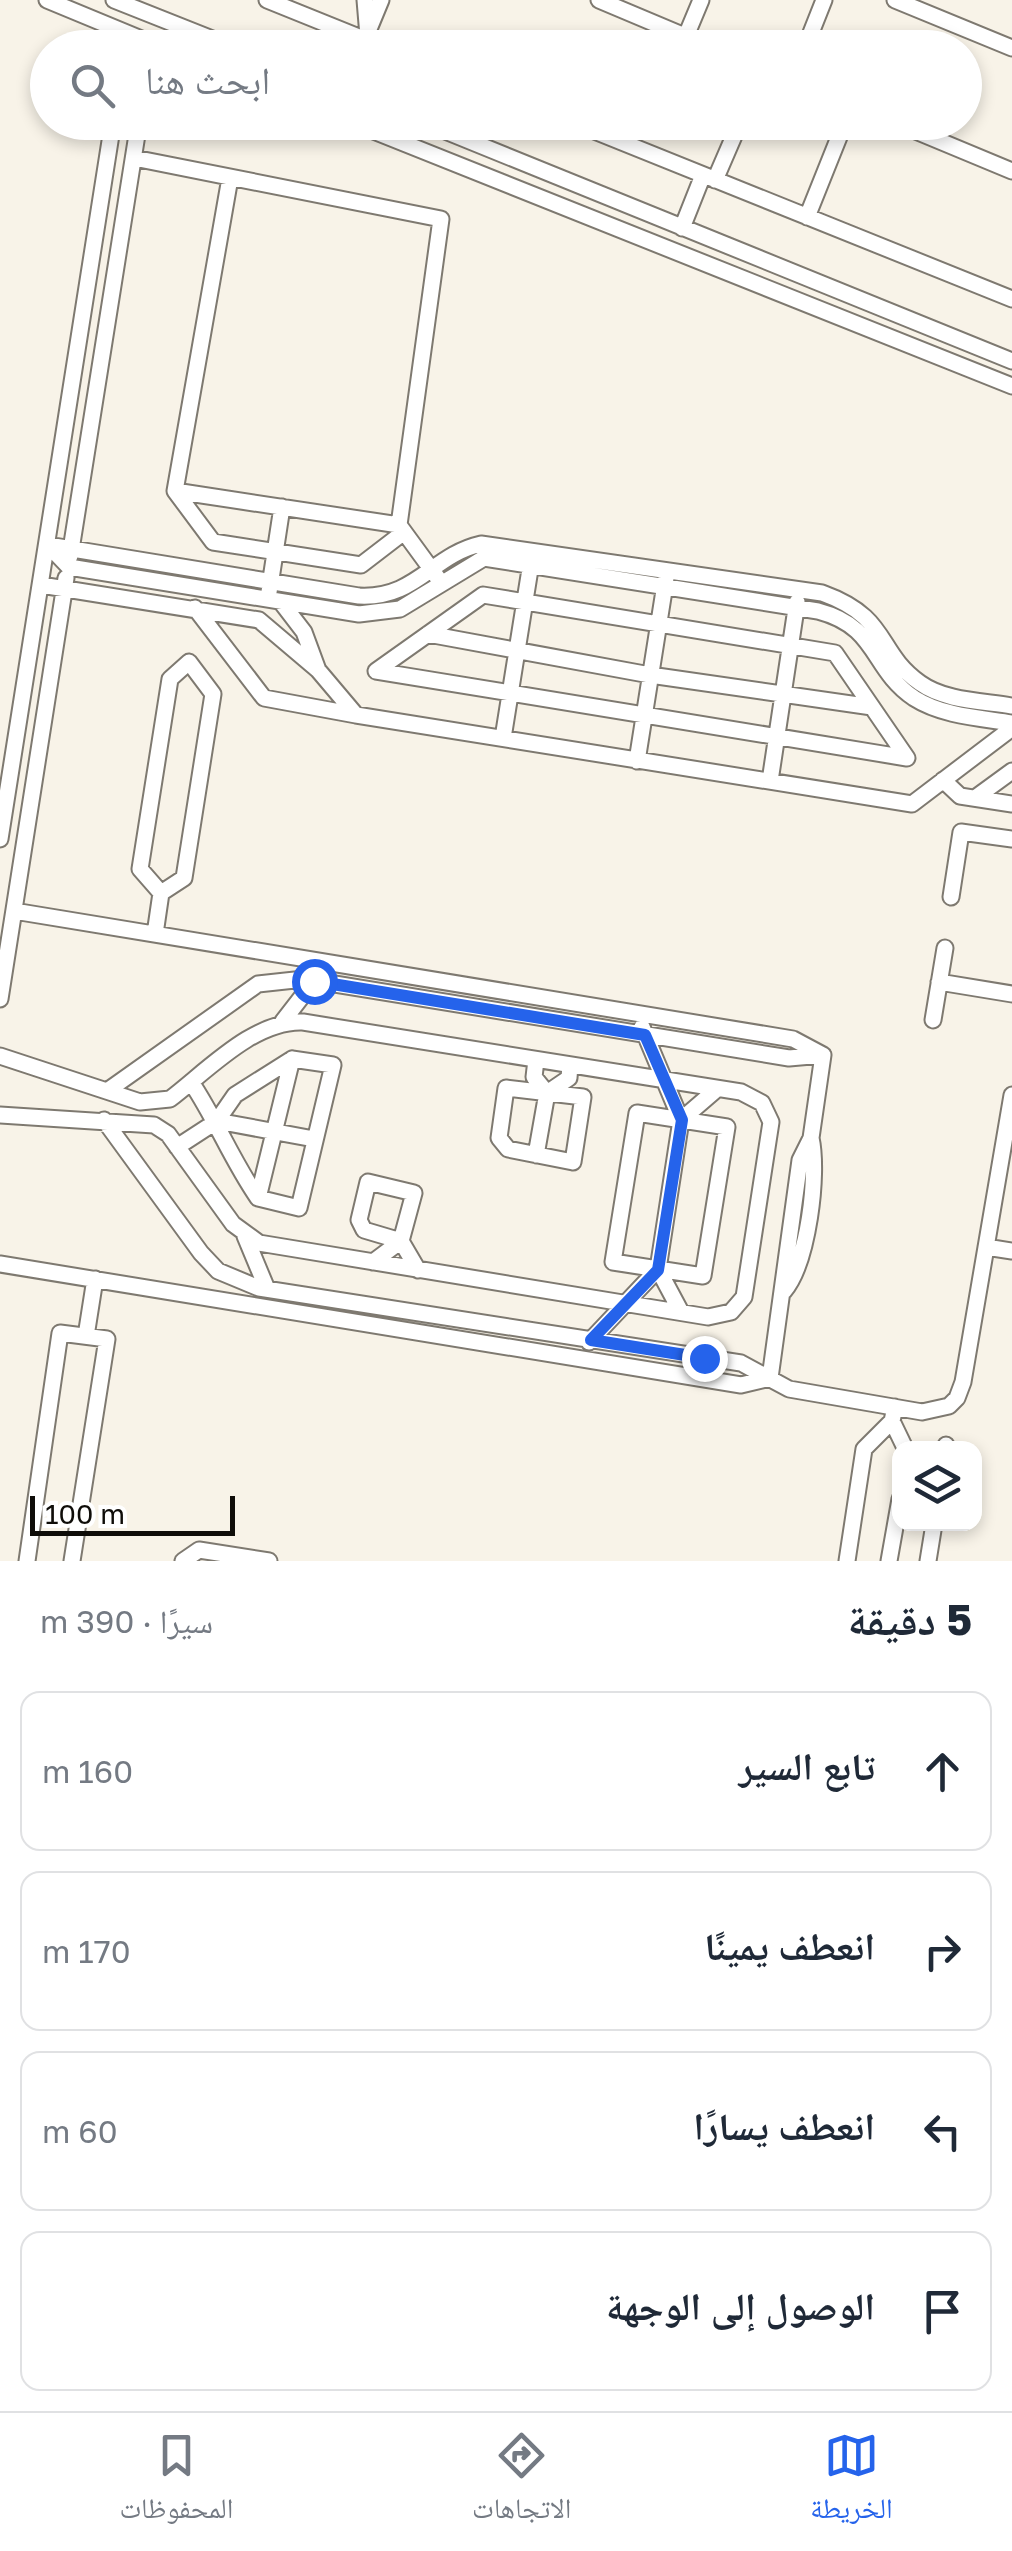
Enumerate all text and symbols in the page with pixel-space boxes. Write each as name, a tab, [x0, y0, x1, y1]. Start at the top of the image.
search box	[30, 30, 982, 140]
text: ابحث هنا	[145, 57, 270, 102]
icon: search	[65, 58, 120, 113]
route start	[292, 959, 338, 1005]
route end	[682, 1336, 728, 1382]
map controls	[892, 1441, 982, 1531]
button: layers	[892, 1441, 982, 1531]
scale bar	[30, 1491, 235, 1536]
text: 100 m	[45, 1497, 125, 1530]
text: 5 دقيقة	[848, 1594, 972, 1644]
text: سيرًا · 390 m	[40, 1602, 213, 1640]
text: تابع السير	[739, 1743, 875, 1788]
icon: ahead	[915, 1744, 970, 1799]
text: 160 m	[42, 1752, 133, 1790]
text: انعطف يمينًا	[704, 1923, 875, 1968]
icon: right	[915, 1924, 970, 1979]
text: 170 m	[42, 1932, 131, 1970]
text: انعطف يسارًا	[693, 2103, 875, 2148]
icon: left	[915, 2104, 970, 2159]
text: 60 m	[42, 2112, 118, 2150]
text: الوصول إلى الوجهة	[606, 2283, 875, 2328]
icon: arrive	[915, 2284, 970, 2339]
tab: المحفوظات	[119, 2428, 233, 2536]
tab: الاتجاهات	[472, 2428, 571, 2536]
tab: الخريطة	[810, 2428, 893, 2536]

